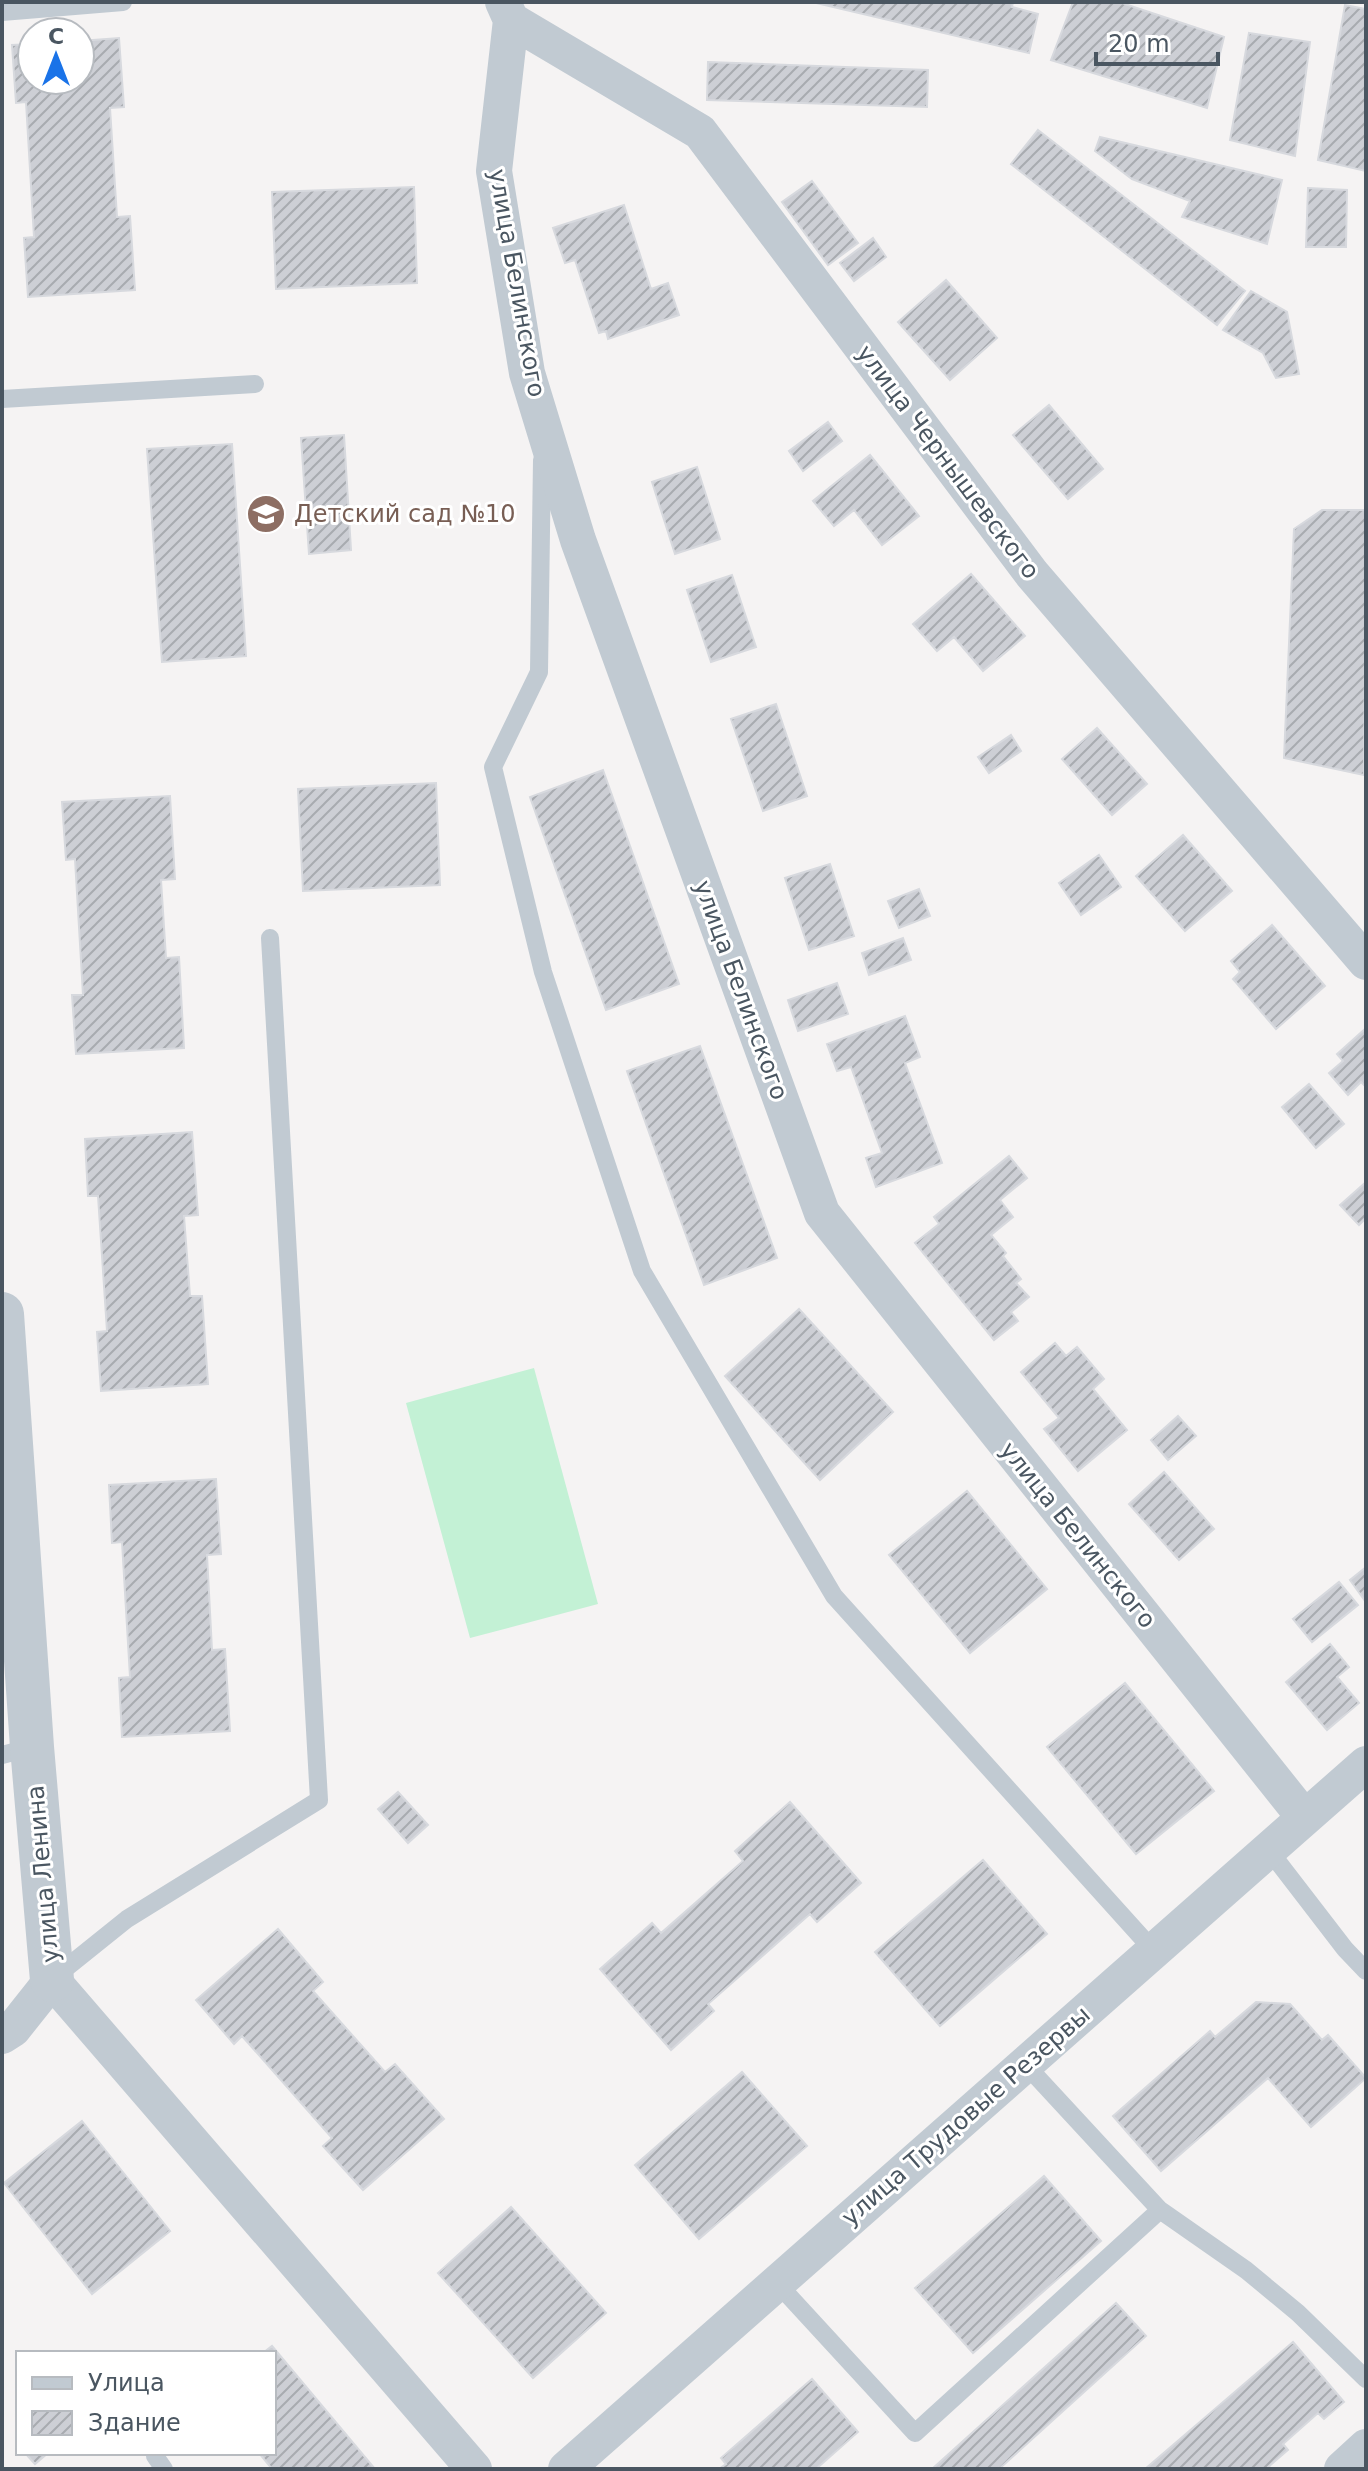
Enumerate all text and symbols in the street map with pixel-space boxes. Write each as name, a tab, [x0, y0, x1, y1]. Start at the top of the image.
north arrow	[16, 16, 96, 96]
scale bar	[1096, 16, 1218, 66]
text: С	[48, 24, 64, 49]
text: 20 m	[1108, 30, 1170, 58]
street label: улица Белинского	[483, 167, 551, 399]
street label: улица Чернышевского	[851, 340, 1045, 584]
school or university icon: Детский сад №10	[245, 493, 287, 535]
place label: Детский сад №10	[294, 500, 516, 528]
street label: улица Белинского	[688, 877, 794, 1103]
street label: улица Белинского	[994, 1436, 1162, 1634]
street label: улица Ленина	[21, 1784, 65, 1964]
street label: улица Трудовые Резервы	[836, 2001, 1096, 2231]
legend	[16, 2351, 276, 2455]
text: Улица	[88, 2369, 165, 2397]
text: Здание	[88, 2409, 181, 2437]

